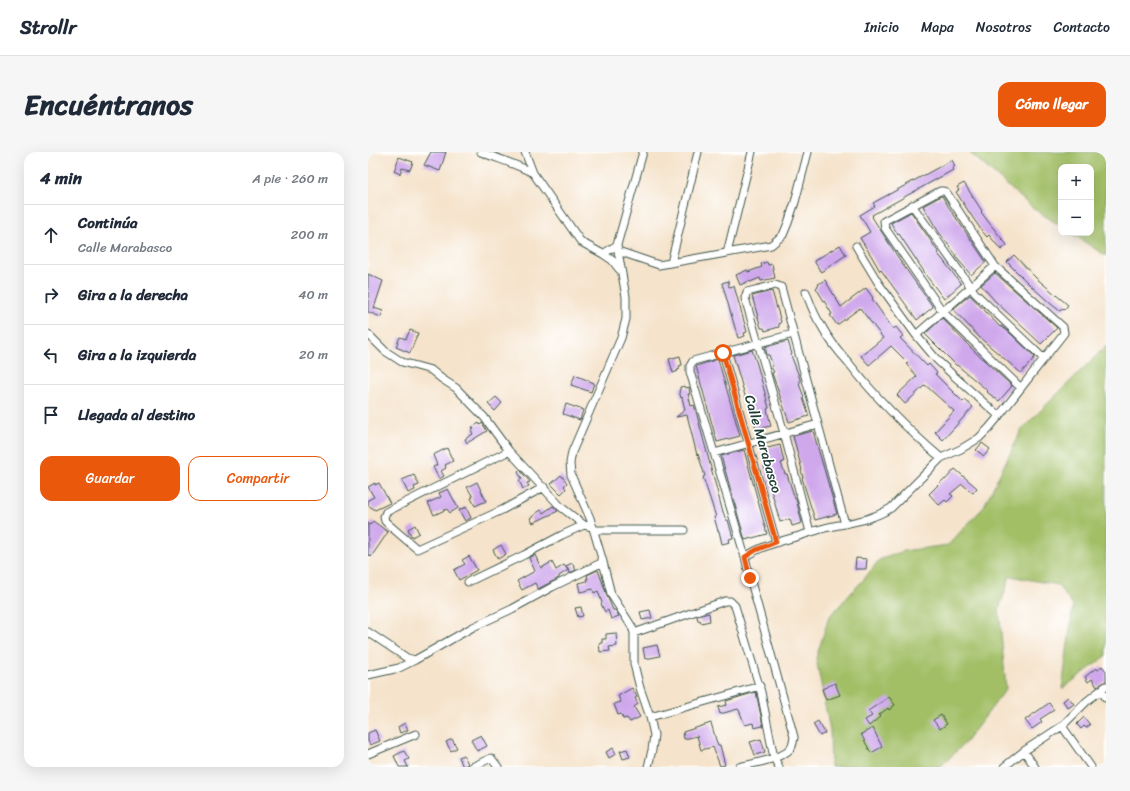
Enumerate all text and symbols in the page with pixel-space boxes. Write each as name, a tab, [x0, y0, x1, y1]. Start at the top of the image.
text: Strollr	[20, 11, 76, 44]
text: Inicio	[864, 15, 899, 40]
text: Mapa	[921, 15, 954, 40]
text: Nosotros	[976, 15, 1031, 40]
text: Contacto	[1053, 15, 1110, 40]
text: Encuéntranos	[24, 80, 193, 129]
button: Cómo llegar	[998, 82, 1106, 127]
text: 4 min	[40, 163, 82, 193]
map controls	[1058, 164, 1094, 236]
button: +	[1058, 164, 1094, 200]
text: A pie · 260 m	[252, 167, 328, 190]
button: −	[1058, 200, 1094, 236]
text: Continúa	[78, 210, 137, 236]
text: 200 m	[291, 223, 328, 246]
icon: ahead	[40, 224, 62, 246]
text: Calle Marabasco	[78, 236, 172, 259]
text: Gira a la derecha	[78, 282, 188, 308]
text: 40 m	[298, 283, 328, 306]
icon: right	[40, 284, 62, 306]
text: Gira a la izquierda	[78, 342, 196, 368]
text: 20 m	[299, 343, 328, 366]
icon: left	[40, 344, 62, 366]
route start	[714, 344, 732, 362]
street label: Calle Marabasco	[737, 392, 789, 496]
text: Llegada al destino	[78, 402, 195, 428]
icon: arrive	[40, 404, 62, 426]
button: Guardar	[40, 456, 180, 501]
button: Compartir	[188, 456, 328, 501]
route end	[741, 569, 759, 587]

